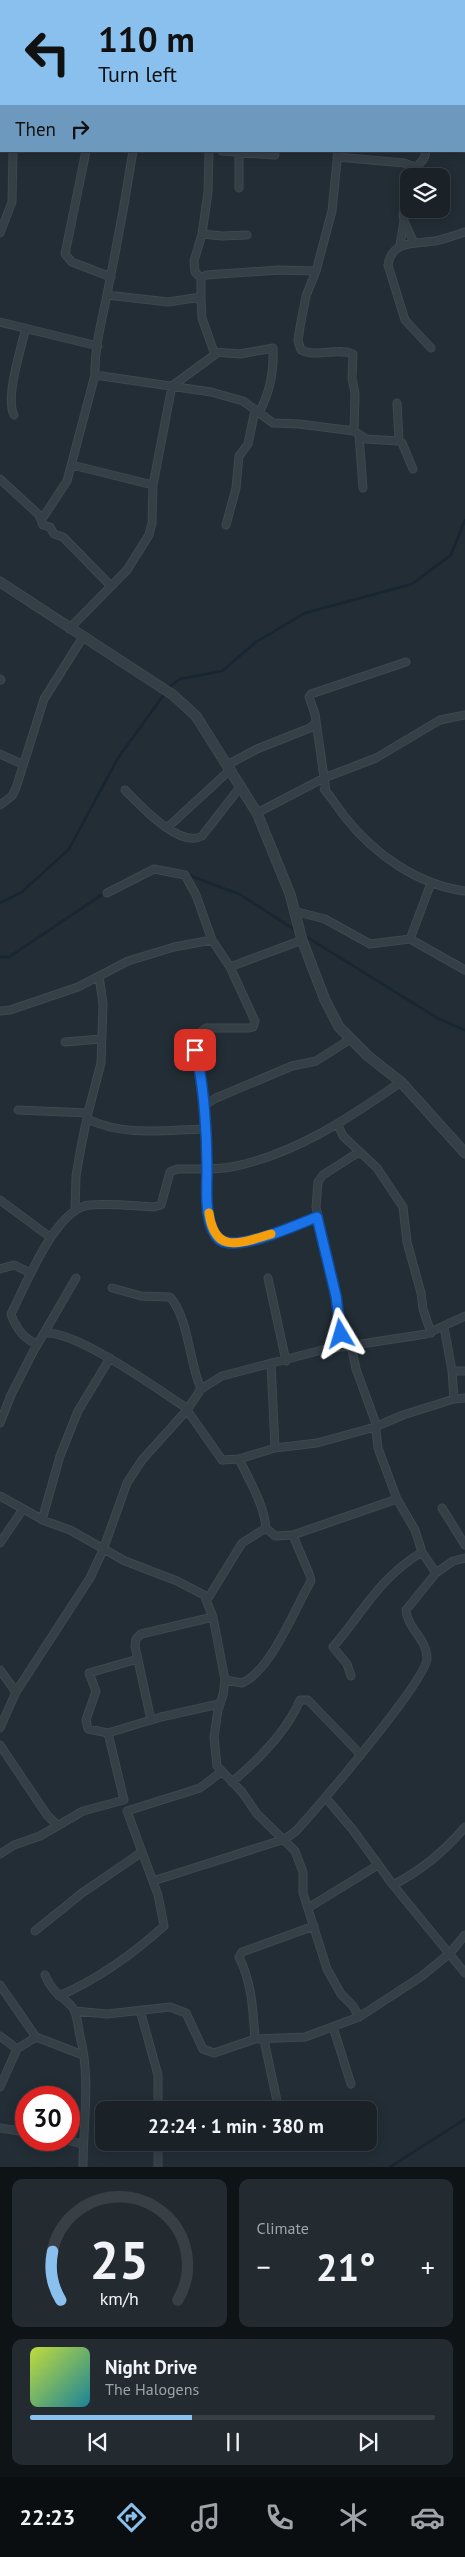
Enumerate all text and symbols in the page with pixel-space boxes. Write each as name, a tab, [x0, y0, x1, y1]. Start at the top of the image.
text: 110 m	[98, 16, 195, 62]
icon: left	[15, 20, 80, 85]
text: Turn left	[98, 60, 177, 88]
icon: right	[66, 115, 94, 143]
text: Then	[15, 117, 56, 141]
map controls	[400, 168, 450, 218]
button: layers	[400, 168, 450, 218]
pin	[174, 1029, 216, 1071]
icon: arrive	[181, 1036, 209, 1064]
position arrow	[314, 1307, 366, 1359]
speed limit sign: 30	[15, 2086, 80, 2151]
text: 22:24 · 1 min · 380 m	[148, 2114, 324, 2138]
text: Climate	[257, 2218, 309, 2238]
text: 25	[90, 2226, 149, 2293]
text: 21°	[316, 2242, 376, 2291]
text: −	[257, 2248, 271, 2285]
text: +	[421, 2248, 435, 2285]
text: km/h	[100, 2287, 139, 2310]
text: Night Drive	[105, 2355, 197, 2379]
text: The Halogens	[105, 2379, 199, 2399]
icon: previous	[84, 2428, 112, 2456]
icon: pause	[219, 2428, 247, 2456]
icon: next	[354, 2428, 382, 2456]
icon: directions	[114, 2500, 149, 2535]
icon: music	[188, 2500, 223, 2535]
icon: phone	[262, 2500, 297, 2535]
icon: climate	[336, 2500, 371, 2535]
icon: car	[410, 2500, 445, 2535]
text: 22:23	[20, 2503, 75, 2531]

